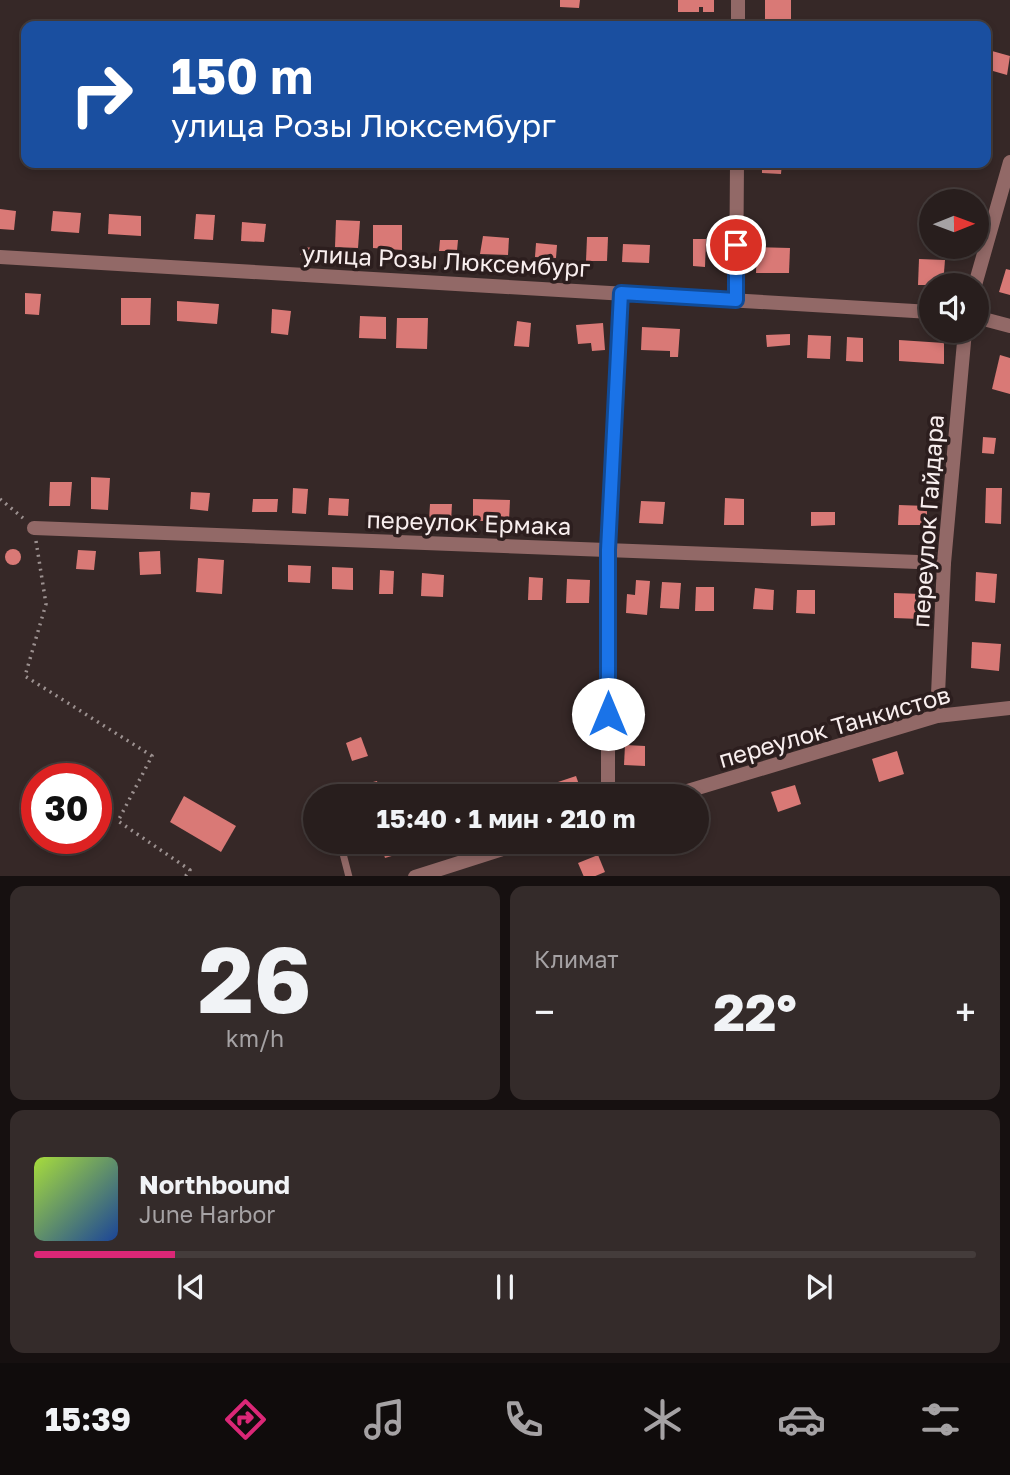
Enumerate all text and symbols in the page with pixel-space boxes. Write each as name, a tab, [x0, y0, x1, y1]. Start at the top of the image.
text: 150 m	[171, 46, 313, 105]
icon: right	[56, 49, 147, 140]
text: улица Розы Люксембург	[171, 106, 556, 144]
north arrow	[919, 189, 989, 259]
map controls	[919, 189, 989, 343]
pin	[706, 215, 766, 275]
icon: arrive	[717, 226, 755, 264]
street label: улица Розы Люксембург	[301, 238, 591, 282]
button: sound	[919, 273, 989, 343]
street label: переулок Гайдара	[905, 413, 949, 629]
street label: переулок Ермака	[366, 504, 572, 540]
position arrow	[571, 677, 645, 751]
street label: переулок Танкистов	[715, 679, 953, 773]
speed limit sign: 30	[21, 763, 112, 854]
text: 15:40 · 1 мин · 210 m	[376, 803, 636, 834]
text: 26	[198, 924, 312, 1033]
text: Климат	[534, 945, 619, 973]
text: 22°	[713, 980, 797, 1042]
text: −	[534, 989, 555, 1034]
text: +	[955, 989, 976, 1034]
text: km/h	[226, 1024, 284, 1052]
text: Northbound	[139, 1169, 290, 1200]
text: June Harbor	[139, 1200, 275, 1228]
icon: previous	[172, 1268, 210, 1306]
icon: pause	[486, 1268, 524, 1306]
icon: next	[800, 1268, 838, 1306]
icon: directions	[221, 1395, 270, 1444]
icon: music	[360, 1395, 409, 1444]
icon: phone	[499, 1395, 548, 1444]
icon: climate	[638, 1395, 687, 1444]
icon: car	[777, 1395, 826, 1444]
icon: filters	[916, 1395, 965, 1444]
text: 15:39	[45, 1400, 131, 1438]

